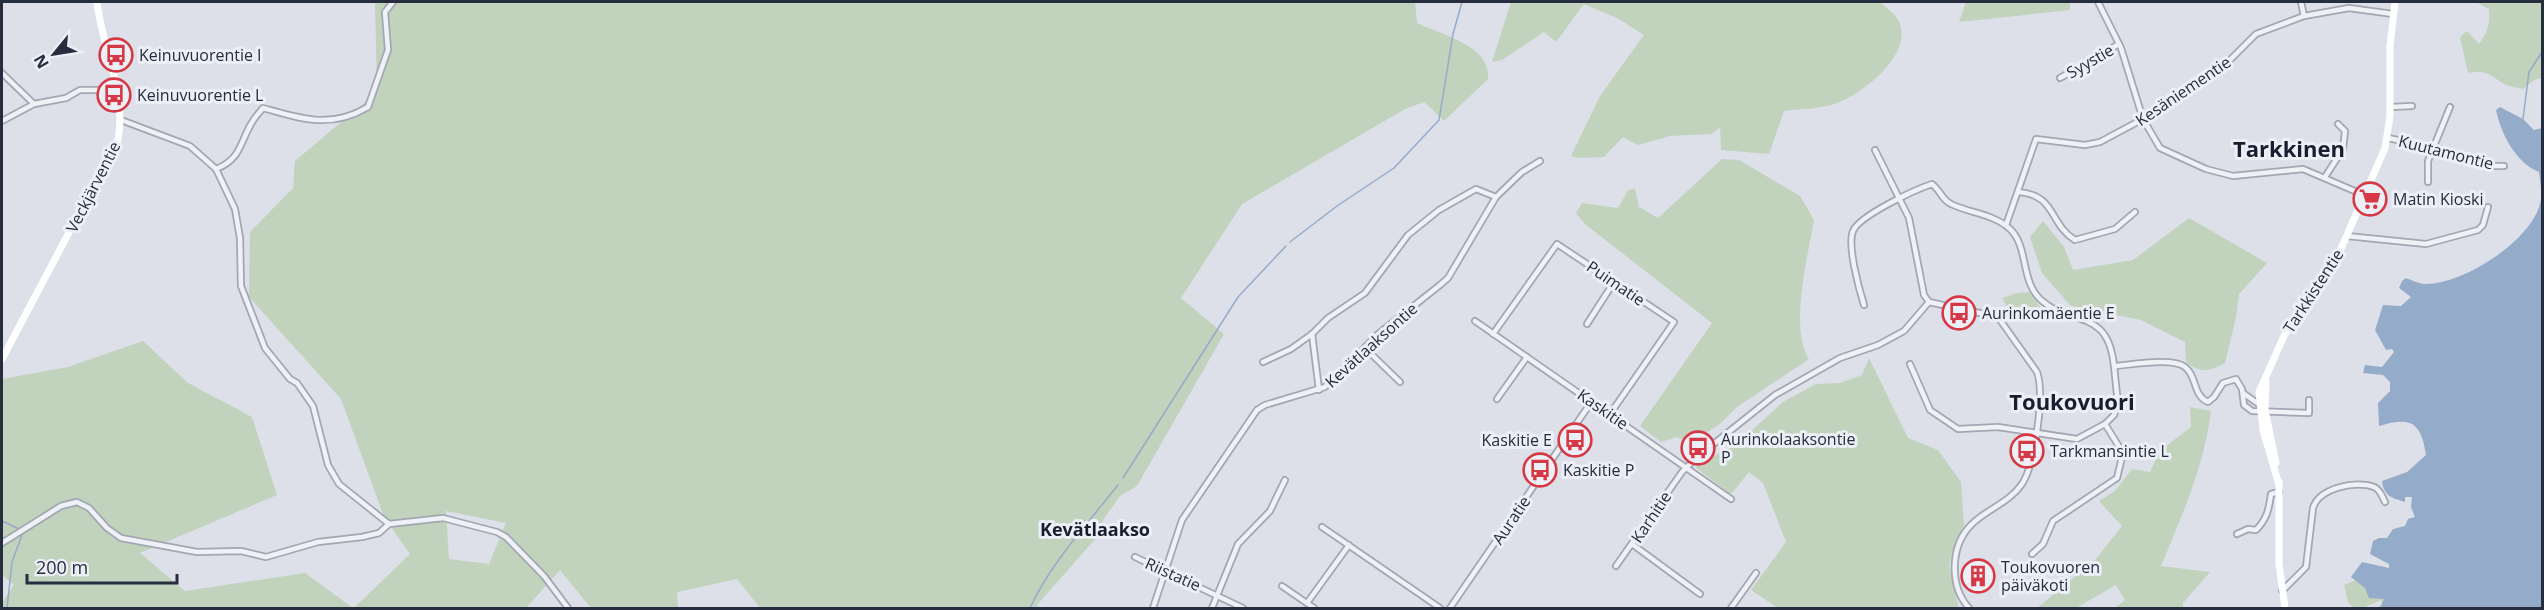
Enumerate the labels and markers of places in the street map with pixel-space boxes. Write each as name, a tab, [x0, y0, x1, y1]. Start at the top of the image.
bus stop icon: Keinuvuorentie I	[98, 37, 134, 73]
place label: Keinuvuorentie I	[139, 44, 262, 66]
bus stop icon: Keinuvuorentie L	[96, 77, 132, 113]
place label: Keinuvuorentie L	[137, 84, 263, 106]
supermarket icon: Matin Kioski	[2352, 181, 2388, 217]
place label: Matin Kioski	[2393, 188, 2484, 210]
bus stop icon: Aurinkomäentie E	[1941, 295, 1977, 331]
place label: Aurinkomäentie E	[1982, 302, 2115, 324]
bus stop icon: Kaskitie E	[1557, 422, 1593, 458]
place label: Aurinkolaaksontie P	[1721, 428, 1855, 468]
place label: Kaskitie E	[1481, 429, 1552, 451]
bus stop icon: Aurinkolaaksontie P	[1680, 430, 1716, 466]
bus stop icon: Tarkmansintie L	[2009, 433, 2045, 469]
place label: Tarkmansintie L	[2050, 440, 2169, 462]
bus stop icon: Kaskitie P	[1522, 452, 1558, 488]
place label: Kaskitie P	[1563, 459, 1634, 481]
place label: Toukovuoren päiväkoti	[2001, 556, 2100, 596]
building icon: Toukovuoren päiväkoti	[1960, 558, 1996, 594]

